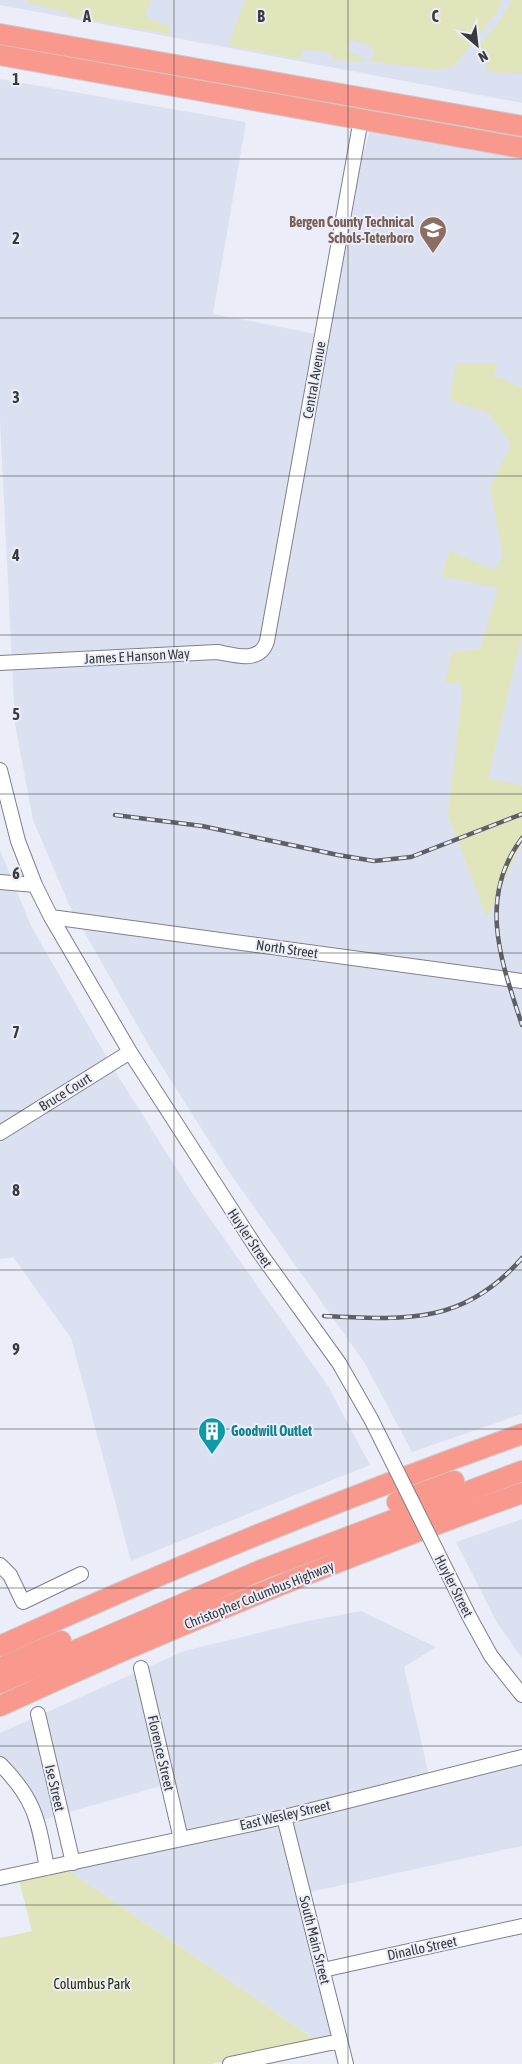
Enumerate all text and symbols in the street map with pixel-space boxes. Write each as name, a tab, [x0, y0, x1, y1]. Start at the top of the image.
text: A	[82, 7, 91, 25]
text: B	[257, 7, 265, 25]
text: C	[431, 7, 439, 25]
north arrow	[452, 20, 502, 70]
text: N	[476, 47, 491, 65]
text: 1	[12, 70, 20, 88]
place label: Bergen County Technical Schols-Teterboro	[289, 214, 414, 246]
school or university icon: Bergen County Technical Schols-Teterboro	[418, 215, 448, 254]
text: 2	[12, 229, 20, 247]
street label: Central Avenue	[299, 340, 329, 420]
text: 3	[12, 388, 20, 406]
text: 4	[11, 546, 20, 564]
street label: James E Hanson Way	[84, 645, 190, 667]
text: 5	[12, 705, 20, 723]
text: 6	[12, 864, 20, 882]
street label: North Street	[255, 937, 319, 961]
text: 7	[12, 1023, 20, 1041]
street label: Bruce Court	[36, 1070, 94, 1114]
text: 8	[12, 1181, 20, 1199]
street label: Huyler Street	[225, 1206, 275, 1270]
text: 9	[12, 1340, 20, 1358]
building icon: Goodwill Outlet	[197, 1416, 227, 1455]
place label: Goodwill Outlet	[231, 1423, 312, 1439]
street label: Huyler Street	[432, 1552, 476, 1620]
street label: Christopher Columbus Highway	[182, 1558, 336, 1632]
street label: Florence Street	[145, 1714, 177, 1792]
street label: Ise Street	[42, 1763, 68, 1813]
street label: East Wesley Street	[238, 1797, 332, 1833]
street label: South Main Street	[296, 1894, 334, 1986]
street label: Dinallo Street	[386, 1933, 458, 1963]
park label: Columbus Park	[53, 1976, 131, 1992]

